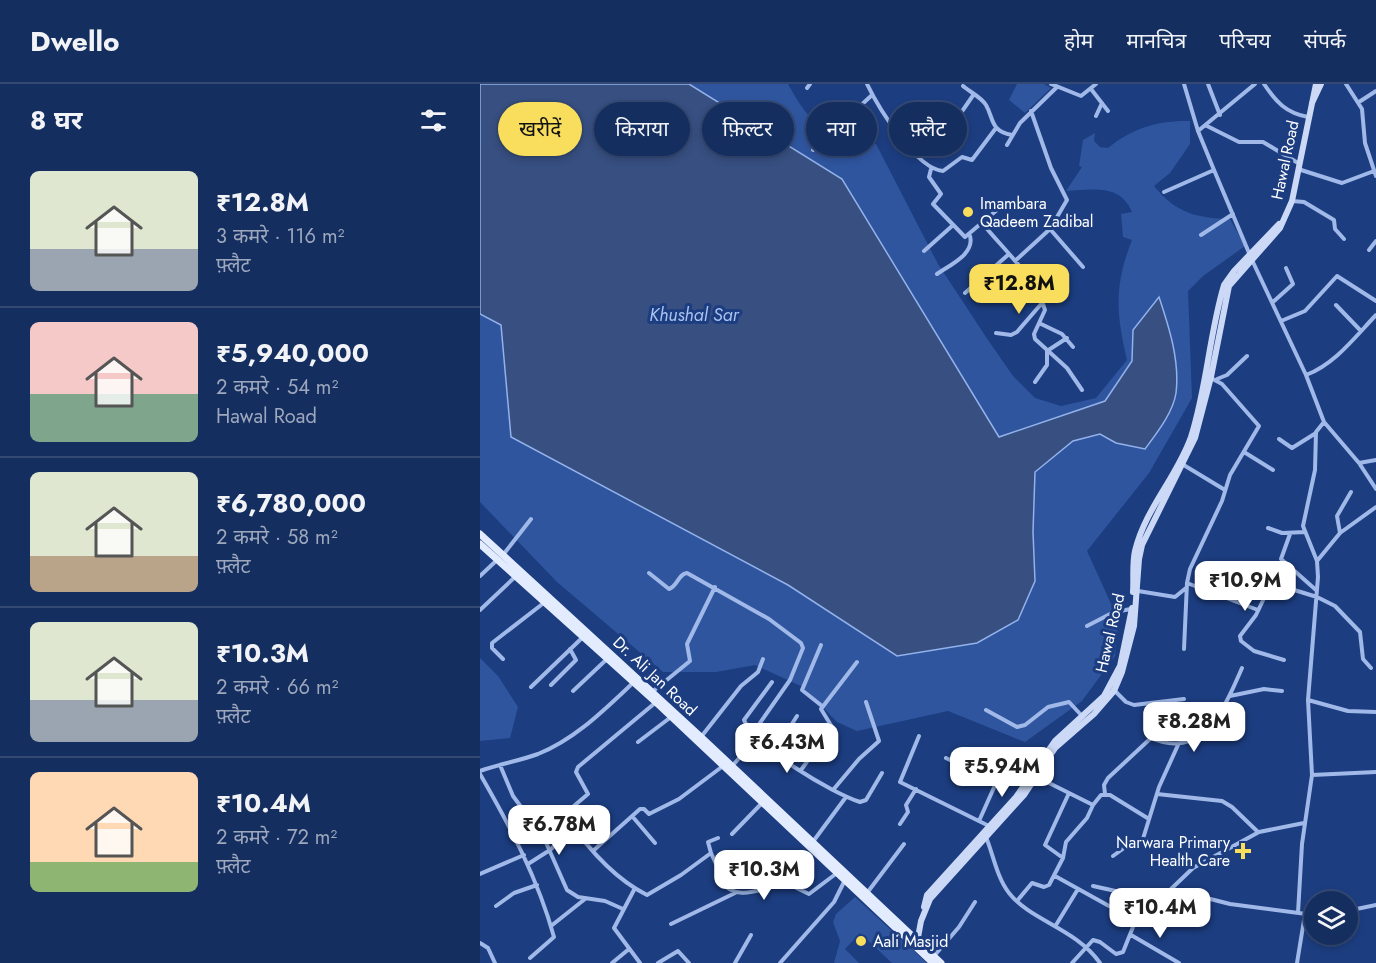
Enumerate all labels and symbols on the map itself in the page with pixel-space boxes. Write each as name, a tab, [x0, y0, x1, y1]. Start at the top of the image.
street label: Hawal Road	[1265, 118, 1305, 202]
place label: Imambara Qadeem Zadibal	[980, 192, 1093, 233]
marker: Imambara Qadeem Zadibal	[961, 205, 975, 219]
pin: ₹12.8M	[970, 264, 1068, 315]
water label: Khushal Sar	[649, 302, 740, 328]
pin: ₹10.9M	[1196, 561, 1294, 612]
street label: Hawal Road	[1090, 591, 1130, 675]
street label: Dr. Ali Jan Road	[608, 631, 702, 721]
pin: ₹8.28M	[1145, 702, 1243, 753]
pin: ₹6.43M	[738, 723, 836, 774]
pin: ₹5.94M	[953, 747, 1051, 798]
pin: ₹6.78M	[510, 805, 608, 856]
place label: Narwara Primary Health Care	[1116, 831, 1231, 872]
marker: Narwara Primary Health Care	[1234, 842, 1252, 860]
pin: ₹10.3M	[715, 850, 813, 901]
pin: ₹10.4M	[1111, 888, 1209, 939]
place label: Aali Masjid	[873, 930, 948, 953]
marker: Aali Masjid	[854, 934, 868, 948]

